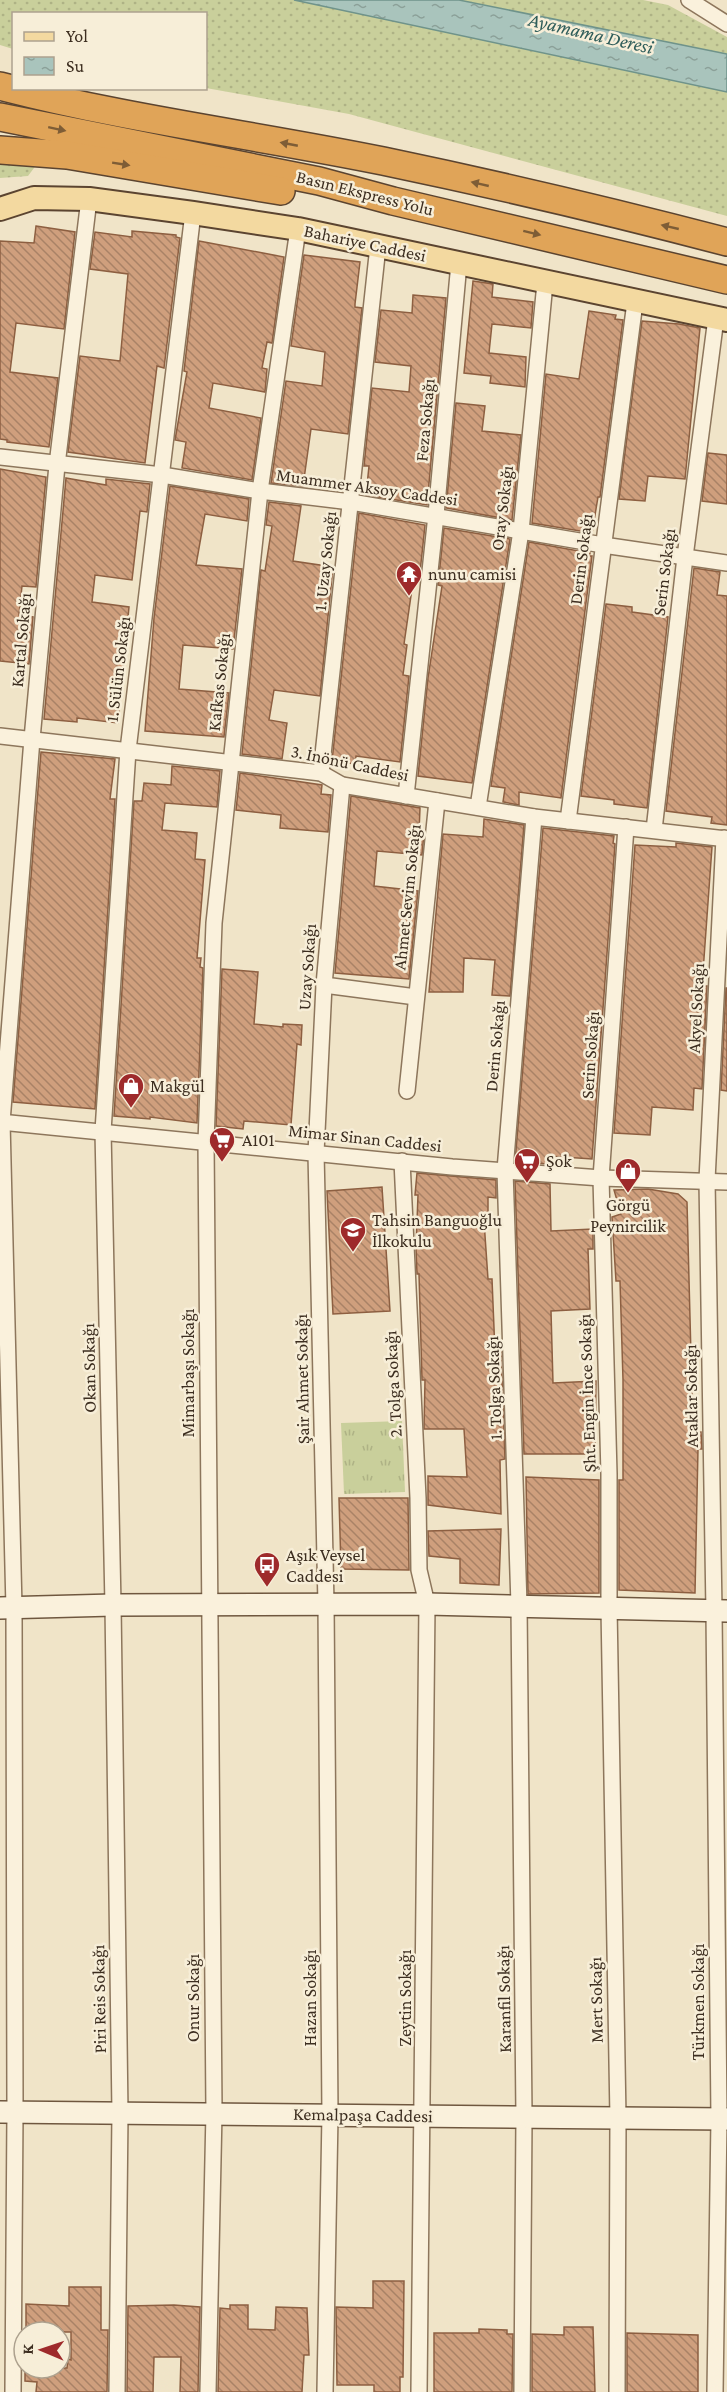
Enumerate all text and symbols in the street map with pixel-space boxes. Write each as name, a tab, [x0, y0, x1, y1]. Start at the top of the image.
water label: Ayamama Deresi	[525, 8, 656, 59]
legend	[12, 12, 207, 90]
text: Yol	[66, 26, 88, 46]
text: Su	[66, 56, 84, 76]
one-way arrow	[48, 125, 67, 134]
one-way arrow	[280, 139, 299, 148]
one-way arrow	[111, 159, 130, 168]
street label: Basın Ekspress Yolu	[294, 166, 436, 220]
one-way arrow	[470, 179, 489, 188]
street label: Bahariye Caddesi	[302, 220, 428, 266]
one-way arrow	[661, 222, 680, 232]
one-way arrow	[523, 229, 541, 239]
street label: Feza Sokağı	[411, 377, 439, 462]
street label: Muammer Aksoy Caddesi	[275, 464, 459, 510]
street label: Oray Sokağı	[487, 464, 517, 552]
street label: 1. Uzay Sokağı	[310, 510, 340, 612]
street label: Derin Sokağı	[565, 512, 597, 606]
street label: Serin Sokağı	[649, 527, 679, 617]
temple icon: nunu camisi	[394, 559, 424, 597]
place label: nunu camisi	[428, 564, 517, 584]
street label: Kartal Sokağı	[7, 592, 35, 688]
street label: 1. Sülün Sokağı	[102, 615, 134, 723]
street label: Kafkas Sokağı	[204, 632, 234, 732]
street label: 3. İnönü Caddesi	[289, 741, 411, 785]
street label: Ahmet Sevim Sokağı	[389, 823, 425, 971]
street label: Uzay Sokağı	[294, 923, 320, 1011]
street label: Akyel Sokağı	[684, 962, 708, 1054]
street label: Derin Sokağı	[481, 999, 509, 1093]
street label: Serin Sokağı	[577, 1010, 603, 1100]
shop icon: Makgül	[116, 1071, 146, 1109]
place label: Makgül	[150, 1076, 205, 1096]
street label: Mimar Sinan Caddesi	[287, 1120, 443, 1156]
supermarket icon: A101	[207, 1125, 237, 1163]
place label: A101	[242, 1130, 274, 1150]
supermarket icon: Şok	[512, 1146, 542, 1184]
place label: Şok	[546, 1151, 572, 1171]
shop icon: Görgü Peynircilik	[613, 1156, 643, 1194]
place label: Görgü Peynircilik	[590, 1195, 666, 1236]
place label: Tahsin Banguoğlu İlkokulu	[372, 1210, 502, 1251]
school or university icon: Tahsin Banguoğlu İlkokulu	[338, 1215, 368, 1253]
street label: Mimarbaşı Sokağı	[178, 1308, 198, 1438]
street label: Şair Ahmet Sokağı	[291, 1313, 313, 1444]
street label: Şht. Engin İnce Sokağı	[574, 1313, 600, 1473]
street label: Okan Sokağı	[78, 1323, 100, 1413]
street label: 2. Tolga Sokağı	[380, 1330, 406, 1438]
street label: 1. Tolga Sokağı	[482, 1335, 506, 1440]
street label: Ataklar Sokağı	[680, 1344, 702, 1448]
place label: Aşık Veysel Caddesi	[286, 1545, 366, 1586]
bus stop icon: Aşık Veysel Caddesi	[252, 1550, 282, 1588]
street label: Türkmen Sokağı	[688, 1943, 708, 2061]
street label: Piri Reis Sokağı	[88, 1944, 110, 2053]
street label: Karanfil Sokağı	[493, 1945, 515, 2053]
street label: Hazan Sokağı	[300, 1949, 320, 2046]
street label: Zeytin Sokağı	[395, 1949, 415, 2046]
street label: Onur Sokağı	[183, 1953, 203, 2042]
street label: Mert Sokağı	[585, 1956, 607, 2043]
street label: Kemalpaşa Caddesi	[293, 2104, 433, 2126]
north arrow	[12, 2320, 72, 2380]
text: K	[19, 2343, 36, 2355]

